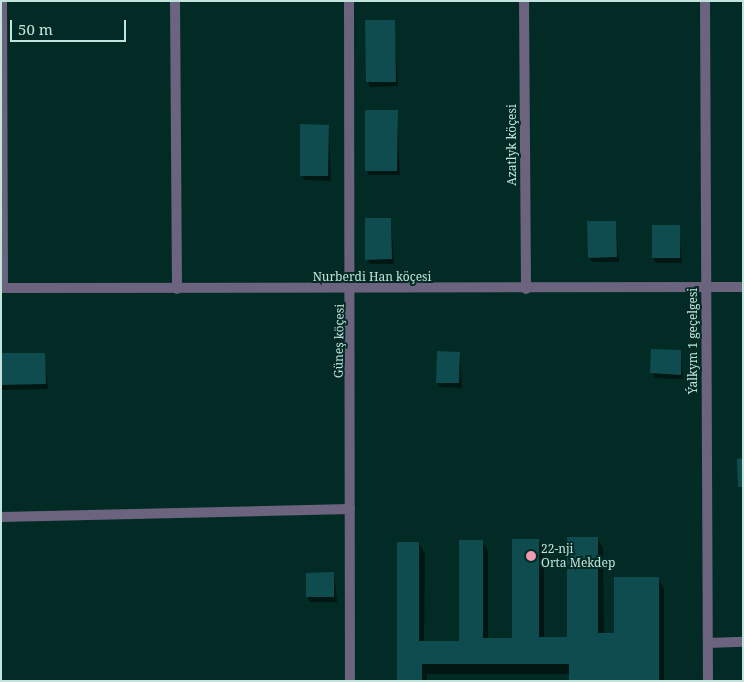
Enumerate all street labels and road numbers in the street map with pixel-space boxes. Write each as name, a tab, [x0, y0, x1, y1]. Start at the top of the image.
street label: Azatlyk köçesi	[505, 104, 519, 186]
street label: Nurberdi Han köçesi	[313, 270, 431, 284]
street label: Ýalkym 1 geçelgesi	[686, 288, 700, 394]
street label: Güneş köçesi	[331, 304, 347, 378]

